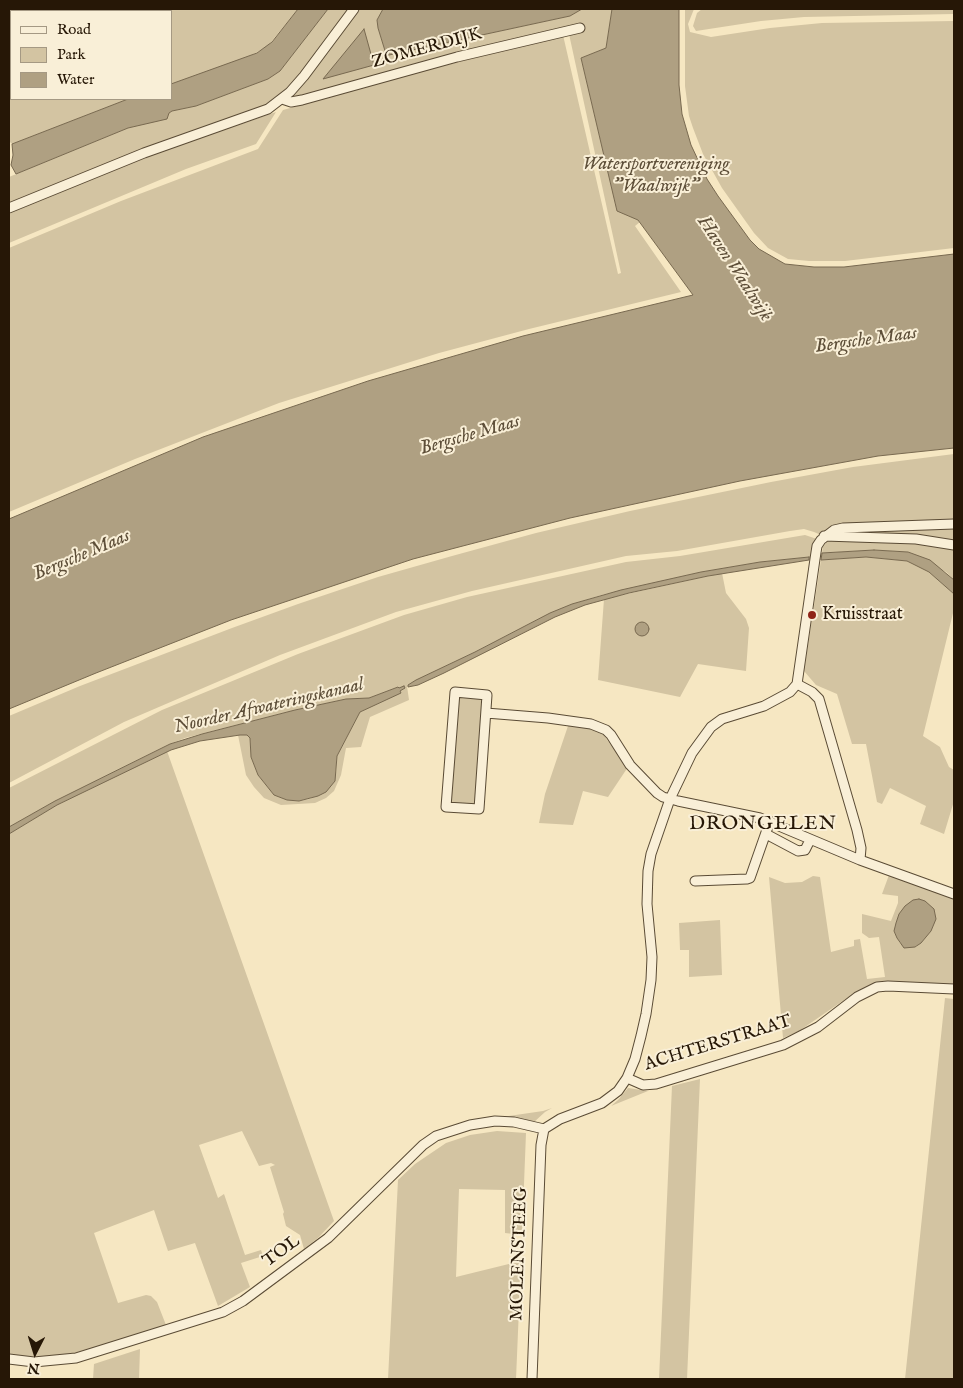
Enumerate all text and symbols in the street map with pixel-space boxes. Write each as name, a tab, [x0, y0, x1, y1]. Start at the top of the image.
legend	[10, 10, 172, 100]
text: Road	[57, 20, 91, 39]
street label: ZOMERDIJK	[370, 24, 484, 74]
text: Park	[57, 45, 86, 64]
text: Water	[57, 70, 94, 89]
water label: Watersportvereniging "Waalwijk"	[583, 154, 729, 198]
water label: Haven Waalwijk	[692, 212, 776, 326]
water label: Bergsche Maas	[814, 323, 918, 359]
water label: Bergsche Maas	[417, 411, 523, 461]
water label: Bergsche Maas	[30, 525, 134, 587]
place label: Kruisstraat	[822, 604, 903, 626]
marker: Kruisstraat	[806, 609, 818, 621]
water label: Noorder Afwateringskanaal	[172, 674, 366, 740]
district label: DRONGELEN	[688, 813, 838, 837]
street label: ACHTERSTRAAT	[642, 1011, 794, 1077]
street label: MOLENSTEEG	[507, 1187, 533, 1321]
street label: TOL	[259, 1231, 305, 1273]
north arrow	[10, 1328, 60, 1378]
text: N	[27, 1358, 41, 1377]

